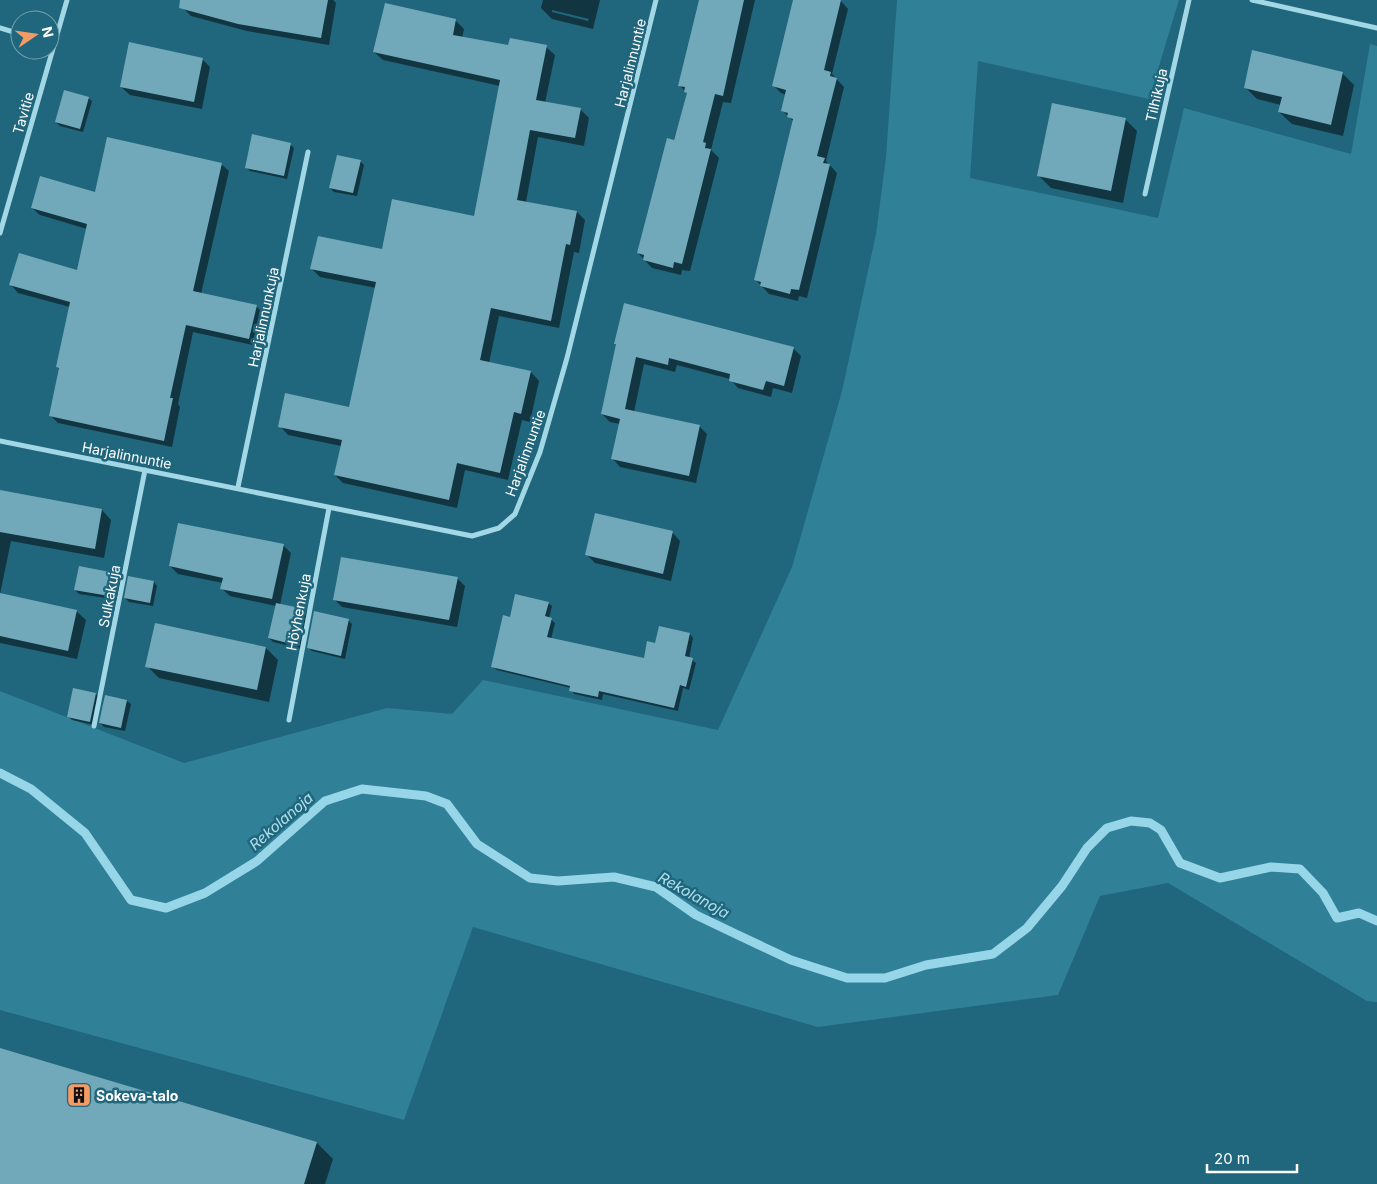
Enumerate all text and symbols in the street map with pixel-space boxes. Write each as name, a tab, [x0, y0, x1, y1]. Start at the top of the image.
north arrow	[10, 10, 60, 60]
street label: Harjalinnuntie	[611, 17, 649, 109]
text: N	[39, 25, 58, 39]
street label: Tilhikuja	[1142, 66, 1170, 124]
street label: Tavitie	[9, 90, 37, 136]
street label: Harjalinnunkuja	[244, 265, 282, 369]
street label: Harjalinnuntie	[501, 407, 549, 499]
street label: Harjalinnuntie	[81, 438, 173, 472]
street label: Sulkakuja	[95, 563, 123, 629]
street label: Höyhenkuja	[282, 572, 314, 652]
water label: Rekolanoja	[245, 788, 317, 854]
water label: Rekolanoja	[655, 868, 733, 922]
building icon: Sokeva-talo	[66, 1082, 92, 1108]
place label: Sokeva-talo	[96, 1087, 179, 1104]
scale bar	[1207, 1142, 1297, 1174]
text: 20 m	[1214, 1149, 1250, 1168]

